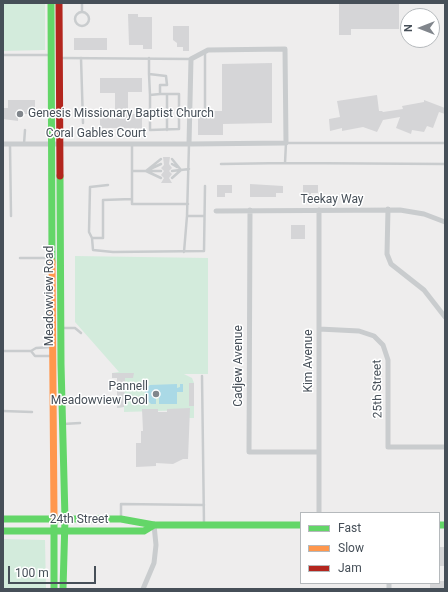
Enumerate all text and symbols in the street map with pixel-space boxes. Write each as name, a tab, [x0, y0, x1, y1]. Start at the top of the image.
north arrow	[400, 8, 440, 48]
text: N	[402, 24, 415, 32]
place label: Genesis Missionary Baptist Church	[28, 107, 214, 121]
marker: Genesis Missionary Baptist Church	[15, 109, 25, 119]
street label: Coral Gables Court	[46, 127, 146, 141]
street label: Teekay Way	[300, 193, 364, 207]
street label: Meadowview Road	[43, 246, 57, 346]
street label: Cadjew Avenue	[232, 325, 246, 407]
street label: Kim Avenue	[302, 329, 316, 393]
street label: 25th Street	[370, 360, 386, 418]
place label: Pannell Meadowview Pool	[51, 380, 148, 408]
marker: Pannell Meadowview Pool	[151, 389, 161, 399]
legend	[300, 512, 440, 584]
street label: 24th Street	[50, 513, 108, 527]
text: Fast	[338, 521, 361, 535]
text: Slow	[338, 541, 364, 555]
scale bar	[10, 558, 98, 584]
text: Jam	[338, 561, 362, 575]
text: 100 m	[15, 566, 49, 580]

